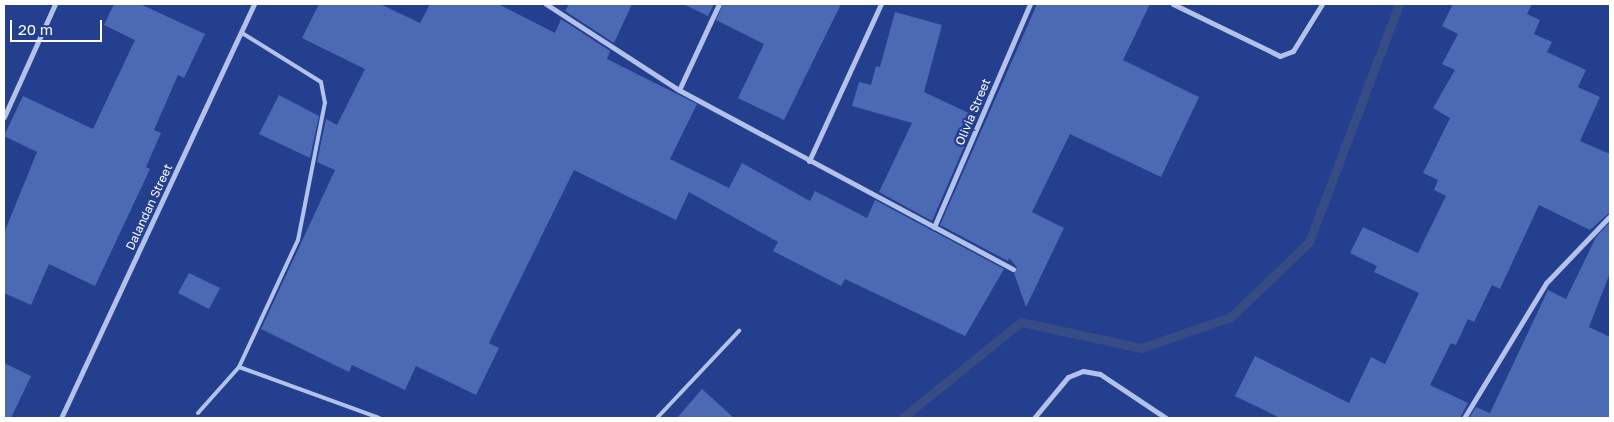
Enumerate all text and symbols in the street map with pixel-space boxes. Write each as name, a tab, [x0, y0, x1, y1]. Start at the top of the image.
scale bar	[12, 10, 105, 42]
text: 20 m	[18, 20, 53, 38]
street label: Olivia Street	[952, 76, 994, 148]
street label: Dalandan Street	[123, 162, 175, 252]

